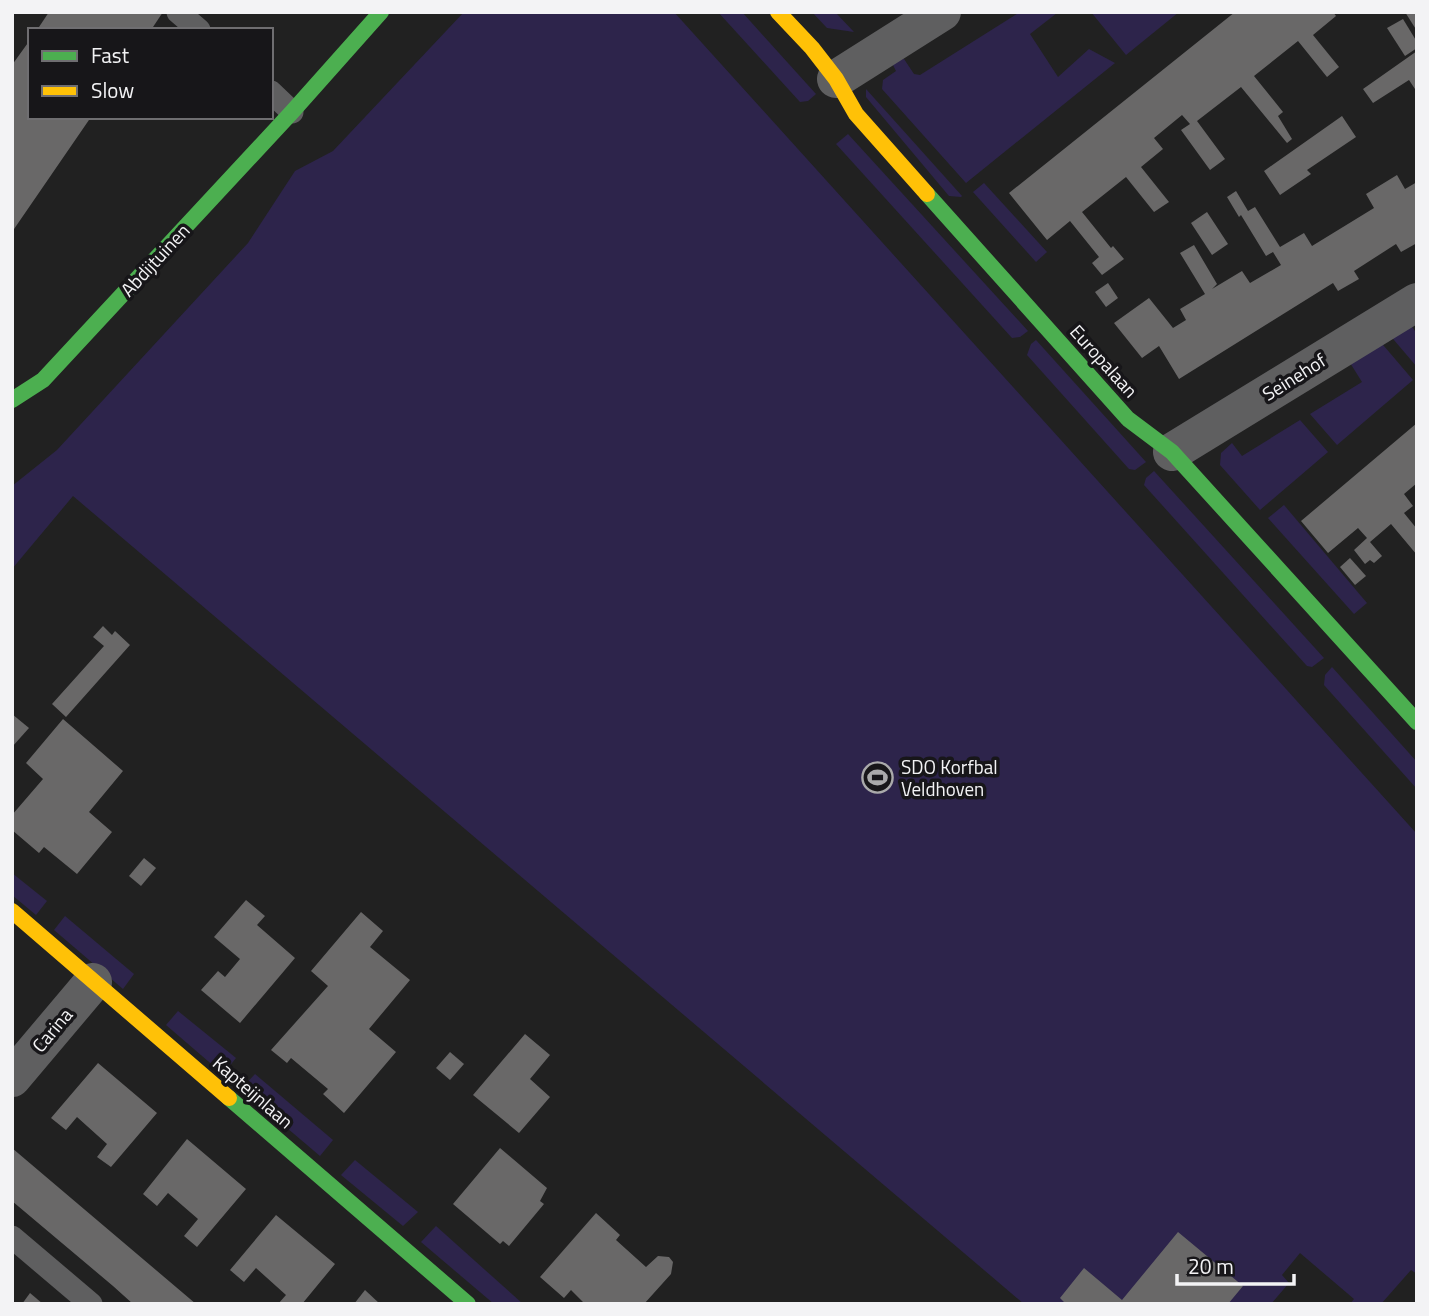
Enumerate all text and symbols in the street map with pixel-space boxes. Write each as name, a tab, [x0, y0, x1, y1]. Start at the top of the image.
legend	[28, 28, 273, 119]
text: Fast	[91, 39, 130, 71]
text: Slow	[91, 74, 134, 106]
street label: Abdijtuinen	[113, 217, 196, 303]
street label: Europalaan	[1063, 318, 1145, 404]
street label: Seinehof	[1256, 345, 1332, 408]
place label: SDO Korfbal Veldhoven	[901, 752, 998, 803]
sports icon: SDO Korfbal Veldhoven	[861, 761, 895, 795]
street label: Carina	[24, 1001, 79, 1058]
street label: Kapteijnlaan	[207, 1048, 300, 1135]
scale bar	[1177, 1242, 1294, 1286]
text: 20 m	[1188, 1250, 1234, 1282]

